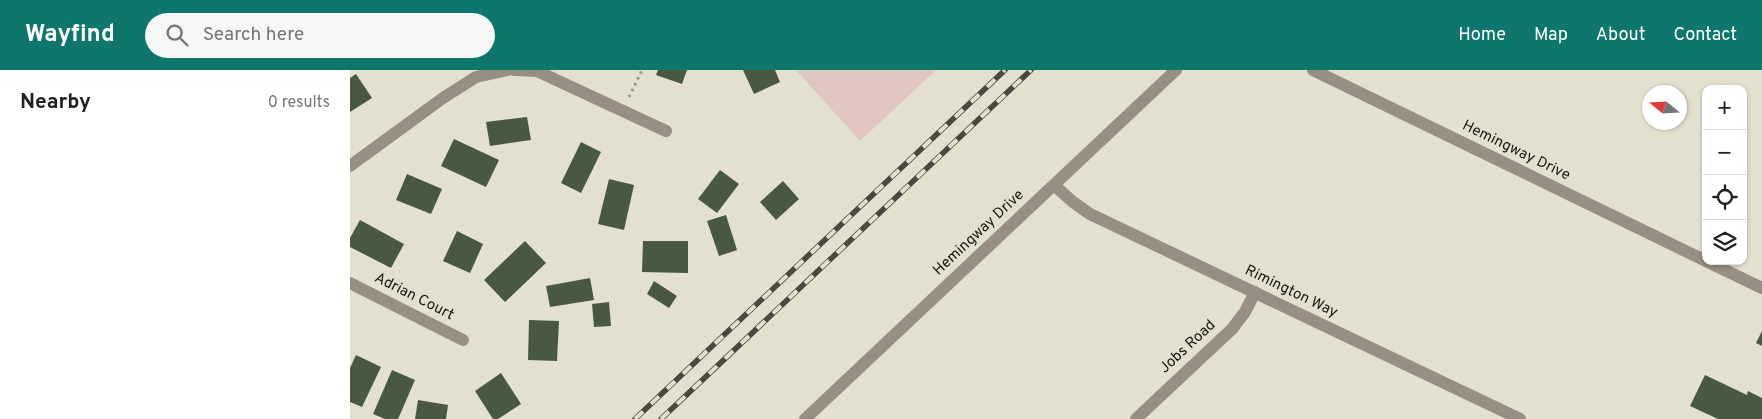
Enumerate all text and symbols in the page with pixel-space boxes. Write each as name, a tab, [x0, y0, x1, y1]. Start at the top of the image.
search box	[145, 13, 495, 58]
text: Wayfind	[25, 20, 115, 50]
icon: search	[163, 21, 191, 49]
text: Search here	[203, 23, 304, 47]
text: Home	[1458, 24, 1506, 47]
text: Map	[1534, 24, 1568, 47]
text: About	[1596, 24, 1645, 47]
text: Contact	[1673, 24, 1737, 47]
north arrow	[1642, 85, 1687, 130]
map controls	[1702, 85, 1747, 265]
button: +	[1702, 85, 1747, 130]
text: Nearby	[20, 89, 91, 116]
text: 0 results	[268, 93, 330, 113]
street label: Hemingway Drive	[1459, 117, 1573, 185]
button: −	[1702, 130, 1747, 175]
button: locate	[1702, 175, 1747, 220]
street label: Hemingway Drive	[929, 186, 1029, 280]
button: layers	[1702, 220, 1747, 265]
street label: Rimington Way	[1241, 261, 1341, 323]
street label: Adrian Court	[371, 269, 457, 325]
street label: Jobs Road	[1156, 316, 1220, 378]

